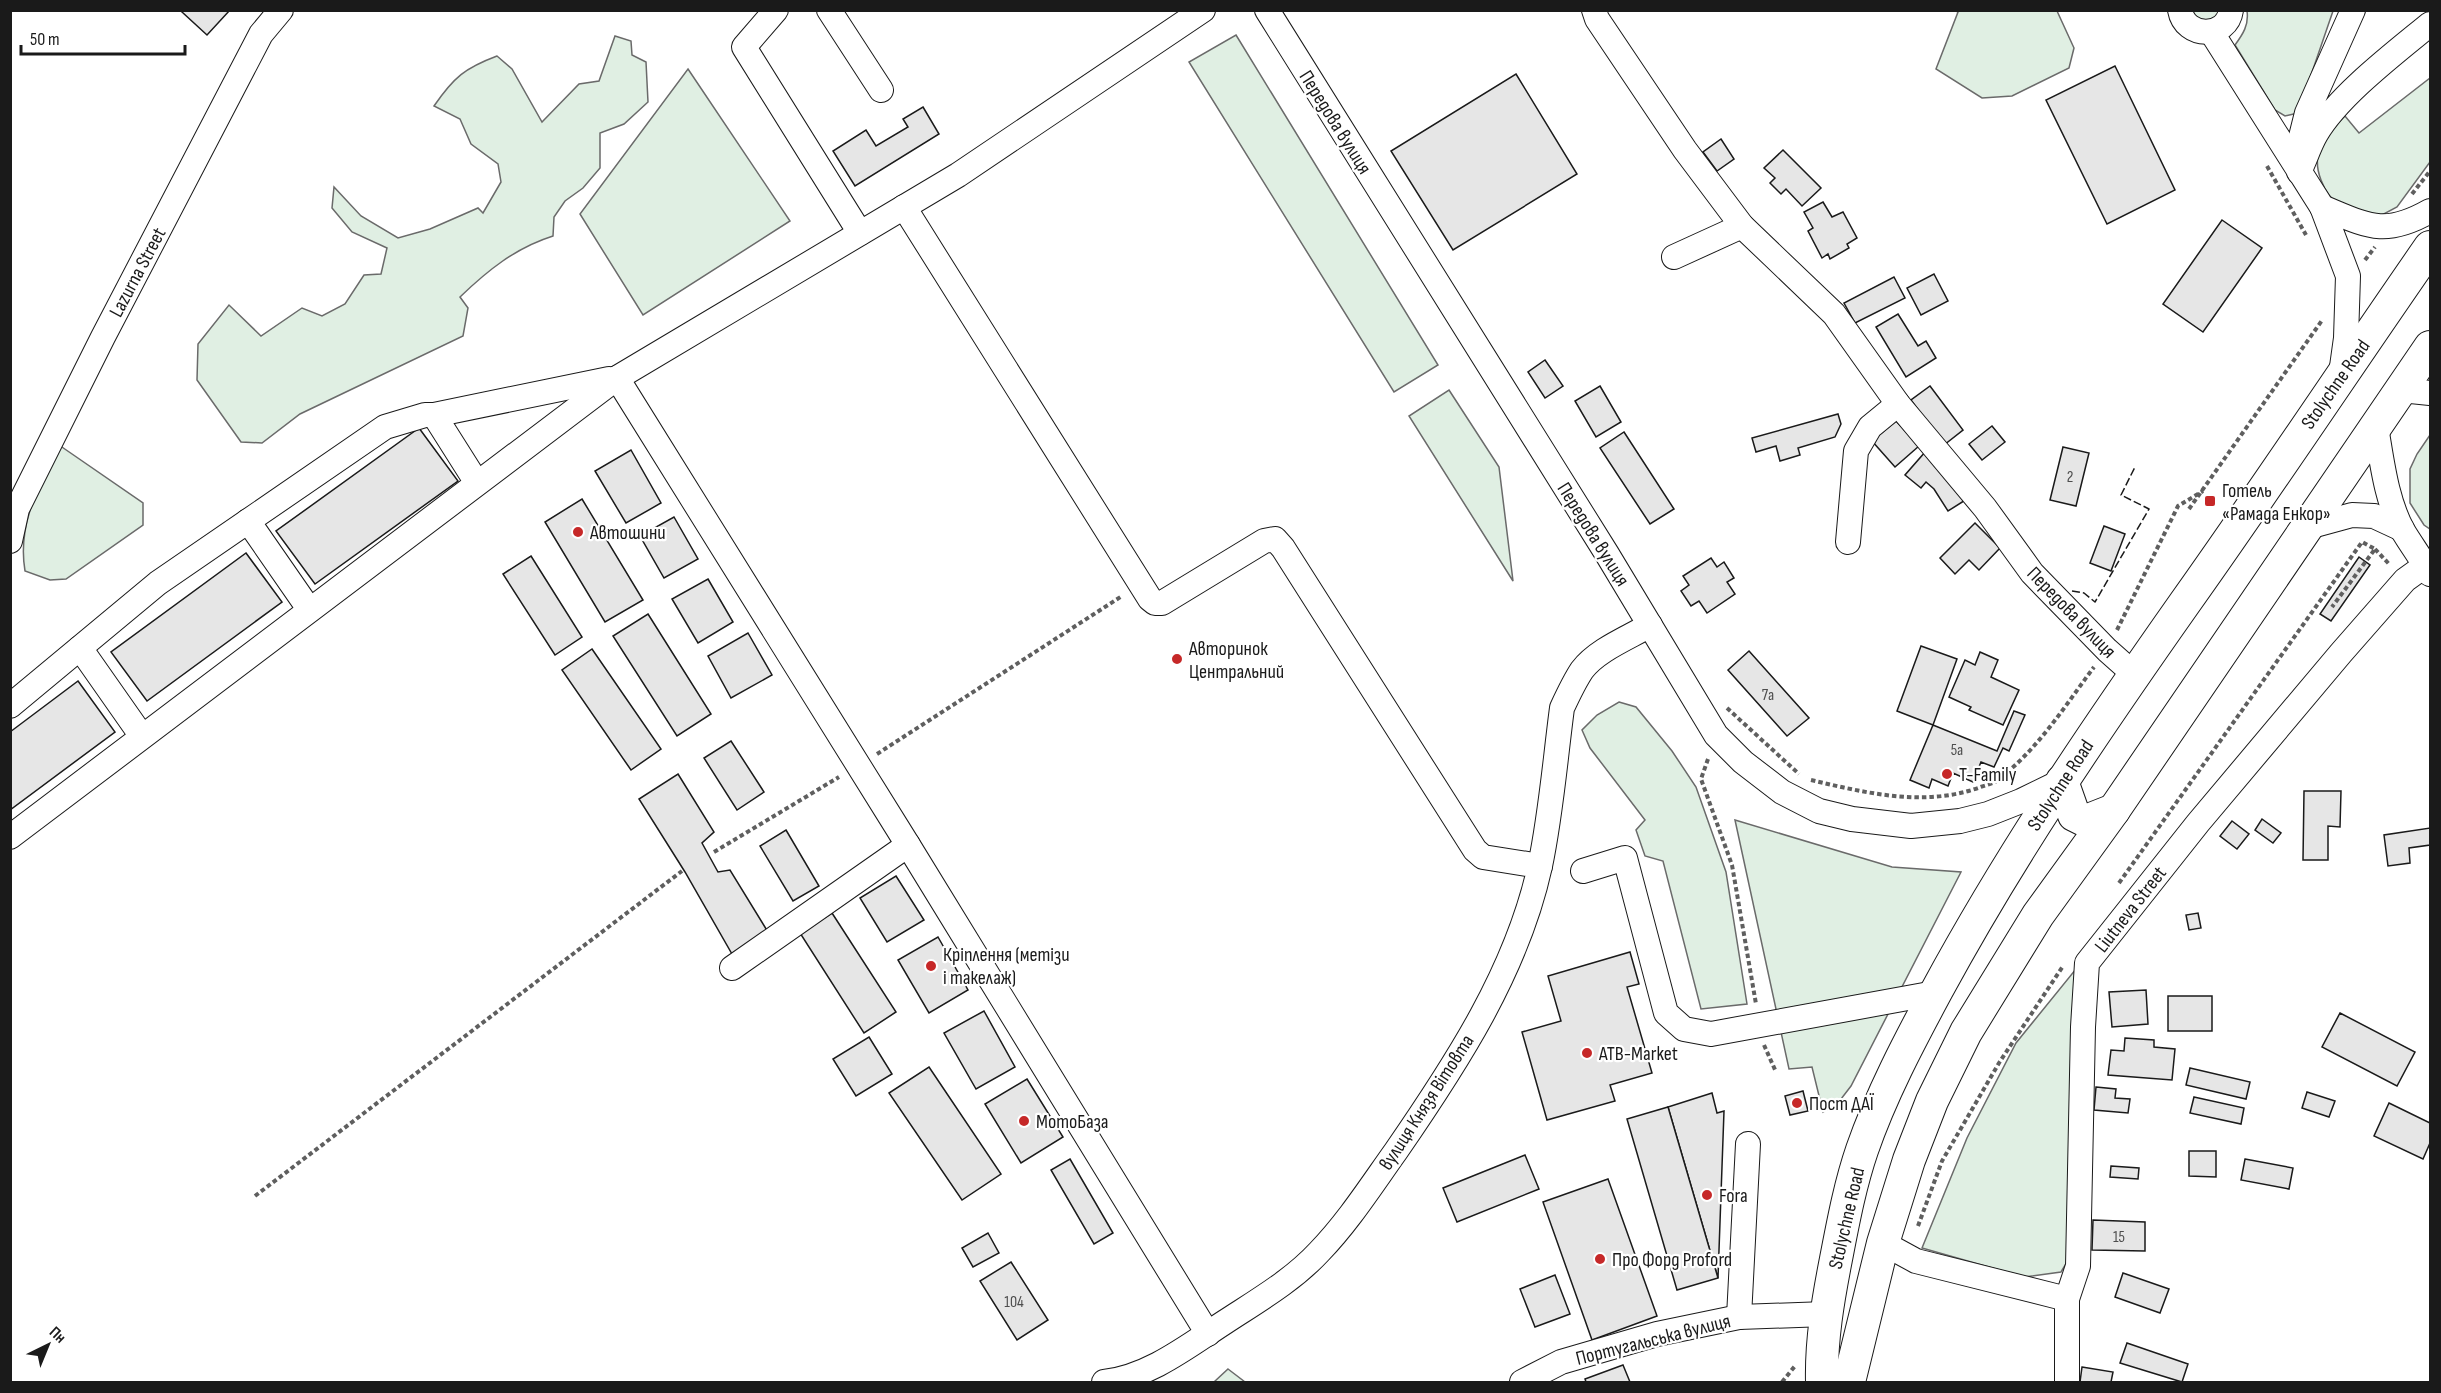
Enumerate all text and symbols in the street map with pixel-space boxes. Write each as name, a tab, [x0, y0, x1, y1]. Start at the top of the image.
scale bar	[21, 18, 184, 56]
text: 50 m	[30, 29, 60, 50]
street label: Передова вулиця	[1294, 66, 1377, 179]
street label: Lazurna Street	[104, 224, 171, 321]
street label: Stolychne Road	[2296, 335, 2375, 434]
house number: 2	[2067, 468, 2073, 487]
street label: Передова вулиця	[1552, 478, 1635, 591]
place label: Готель «Рамада Енкор»	[2222, 479, 2331, 526]
marker: Готель «Рамада Енкор»	[2203, 494, 2217, 508]
place label: Автошини	[589, 521, 666, 545]
marker: Автошини	[571, 525, 585, 539]
street label: Передова вулиця	[2022, 562, 2121, 663]
place label: Авторинок Центральний	[1188, 637, 1284, 684]
marker: Авторинок Центральний	[1170, 652, 1184, 666]
house number: 7а	[1762, 686, 1774, 705]
street label: Stolychne Road	[2023, 736, 2099, 836]
house number: 5а	[1951, 741, 1963, 760]
place label: T-Family	[1959, 763, 2017, 787]
marker: T-Family	[1940, 767, 1954, 781]
street label: Liutneva Street	[2090, 862, 2172, 957]
place label: Кріплення (метізи і такелаж)	[943, 943, 1070, 990]
marker: Кріплення (метізи і такелаж)	[924, 959, 938, 973]
street label: вулиця Князя Вітовта	[1374, 1030, 1480, 1175]
place label: ATB-Market	[1598, 1042, 1678, 1066]
marker: ATB-Market	[1580, 1046, 1594, 1060]
place label: Пост ДАЇ	[1809, 1092, 1875, 1116]
marker: Пост ДАЇ	[1790, 1096, 1804, 1110]
place label: МотоБаза	[1036, 1110, 1108, 1134]
marker: МотоБаза	[1017, 1114, 1031, 1128]
street label: Stolychne Road	[1824, 1165, 1870, 1271]
place label: Fora	[1719, 1184, 1748, 1208]
marker: Fora	[1700, 1188, 1714, 1202]
house number: 15	[2113, 1228, 2125, 1247]
place label: Про Форд Proford	[1612, 1248, 1732, 1272]
marker: Про Форд Proford	[1593, 1252, 1607, 1266]
house number: 104	[1004, 1293, 1024, 1312]
street label: Португальська вулиця	[1573, 1309, 1733, 1371]
north arrow	[18, 1315, 78, 1375]
text: Пн	[45, 1323, 69, 1347]

